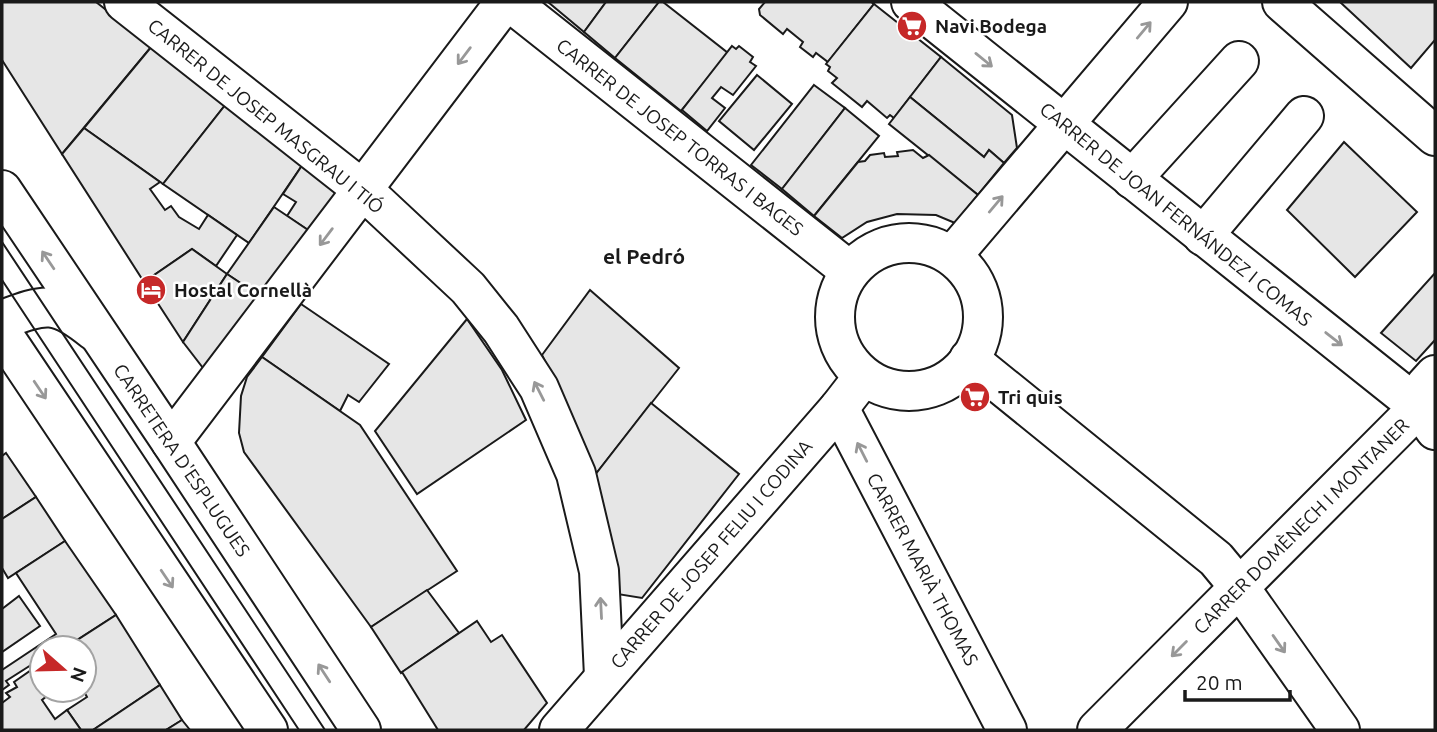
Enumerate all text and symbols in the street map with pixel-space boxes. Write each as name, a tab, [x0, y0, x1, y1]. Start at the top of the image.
supermarket icon: Navi Bodega	[895, 9, 929, 43]
street label: CARRER DE JOSEP MASGRAU I TIÓ	[144, 14, 388, 218]
place label: Navi Bodega	[935, 15, 1047, 37]
one-way arrow	[1136, 22, 1152, 40]
street label: CARRER DE JOSEP TORRAS I BAGES	[552, 34, 808, 240]
one-way arrow	[457, 46, 471, 65]
one-way arrow	[974, 52, 992, 68]
street label: CARRER DE JOAN FERNÁNDEZ I COMAS	[1036, 97, 1316, 331]
one-way arrow	[988, 195, 1004, 213]
one-way arrow	[319, 227, 334, 246]
district label: el Pedró	[603, 244, 685, 268]
one-way arrow	[41, 250, 55, 270]
hotel icon: Hostal Cornellà	[134, 273, 168, 307]
place label: Hostal Cornellà	[174, 279, 312, 301]
one-way arrow	[1324, 332, 1342, 347]
street label: CARRETERA D'ESPLUGUES	[109, 360, 255, 561]
one-way arrow	[33, 380, 47, 399]
supermarket icon: Tri quis	[958, 380, 992, 414]
one-way arrow	[532, 381, 546, 402]
place label: Tri quis	[998, 386, 1063, 408]
street label: CARRER DOMÈNECH I MONTANER	[1189, 414, 1413, 638]
street label: CARRER DE JOSEP FELIU I CODINA	[606, 435, 817, 673]
one-way arrow	[855, 443, 869, 463]
street label: CARRER MARIÀ THOMAS	[863, 469, 983, 669]
one-way arrow	[160, 568, 174, 588]
one-way arrow	[594, 597, 607, 619]
north arrow	[28, 634, 98, 704]
one-way arrow	[1272, 634, 1286, 653]
one-way arrow	[1170, 640, 1187, 657]
scale bar	[1185, 658, 1290, 702]
text: N	[66, 664, 92, 685]
one-way arrow	[316, 664, 331, 683]
text: 20 m	[1196, 670, 1243, 694]

